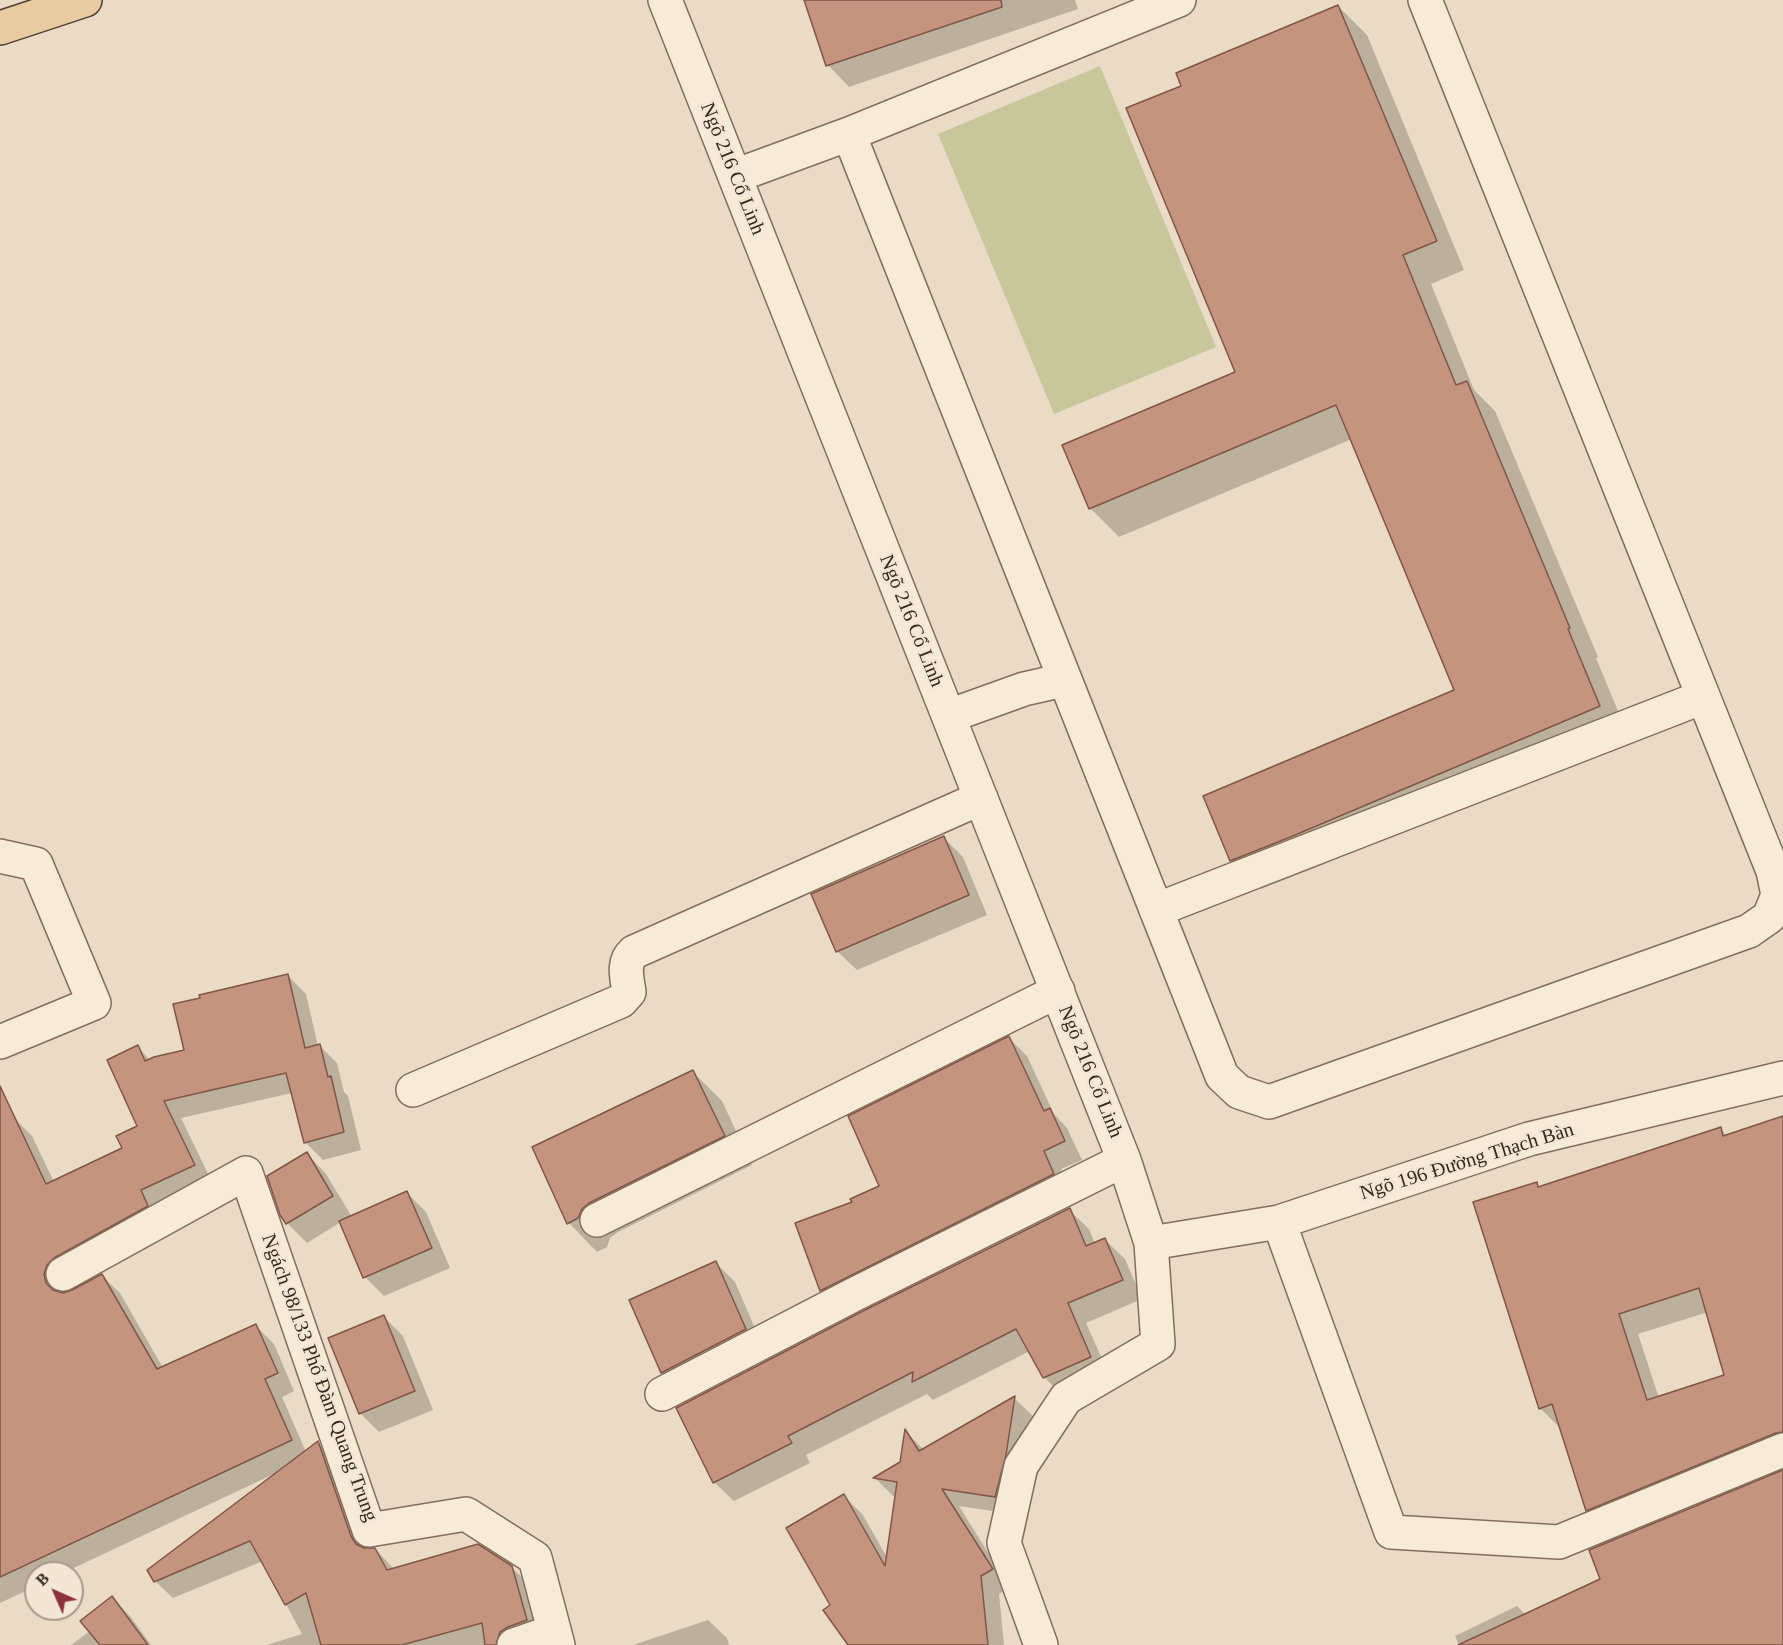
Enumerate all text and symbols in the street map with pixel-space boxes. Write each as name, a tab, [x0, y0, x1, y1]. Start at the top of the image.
street label: Ngõ 216 Cổ Linh	[695, 99, 769, 239]
street label: Ngõ 216 Cổ Linh	[874, 551, 948, 691]
street label: Ngõ 216 Cổ Linh	[1053, 1002, 1127, 1142]
street label: Ngõ 196 Đường Thạch Bàn	[1357, 1118, 1577, 1206]
street label: Ngách 98/133 Phố Đàm Quang Trung	[256, 1231, 382, 1525]
north arrow	[24, 1561, 84, 1621]
text: B	[33, 1570, 52, 1589]

